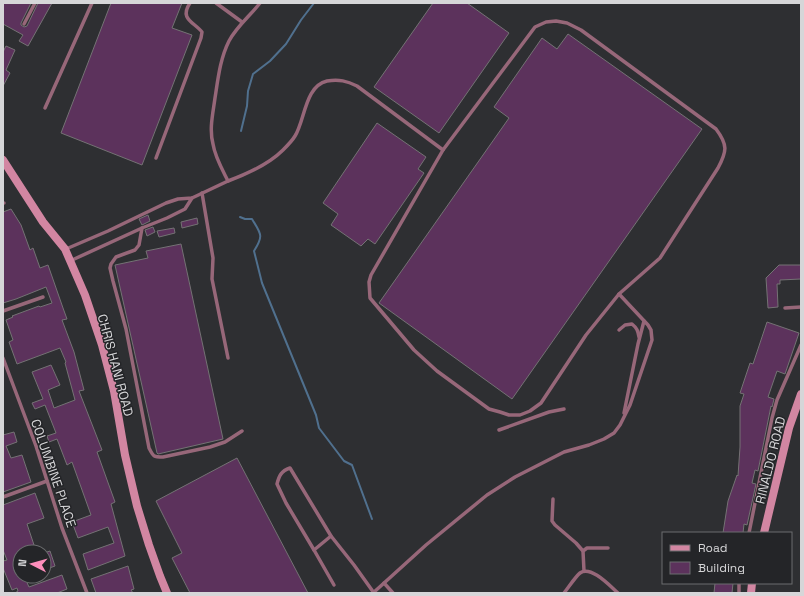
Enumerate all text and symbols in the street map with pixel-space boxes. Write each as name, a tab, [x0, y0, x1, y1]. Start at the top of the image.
street label: CHRIS HANI ROAD	[94, 312, 137, 418]
street label: RINALDO ROAD	[751, 415, 790, 506]
street label: COLUMBINE PLACE	[27, 417, 80, 530]
legend	[662, 532, 792, 584]
text: Road	[698, 540, 727, 556]
north arrow	[12, 544, 52, 584]
text: N	[15, 559, 29, 567]
text: Building	[698, 560, 745, 576]

